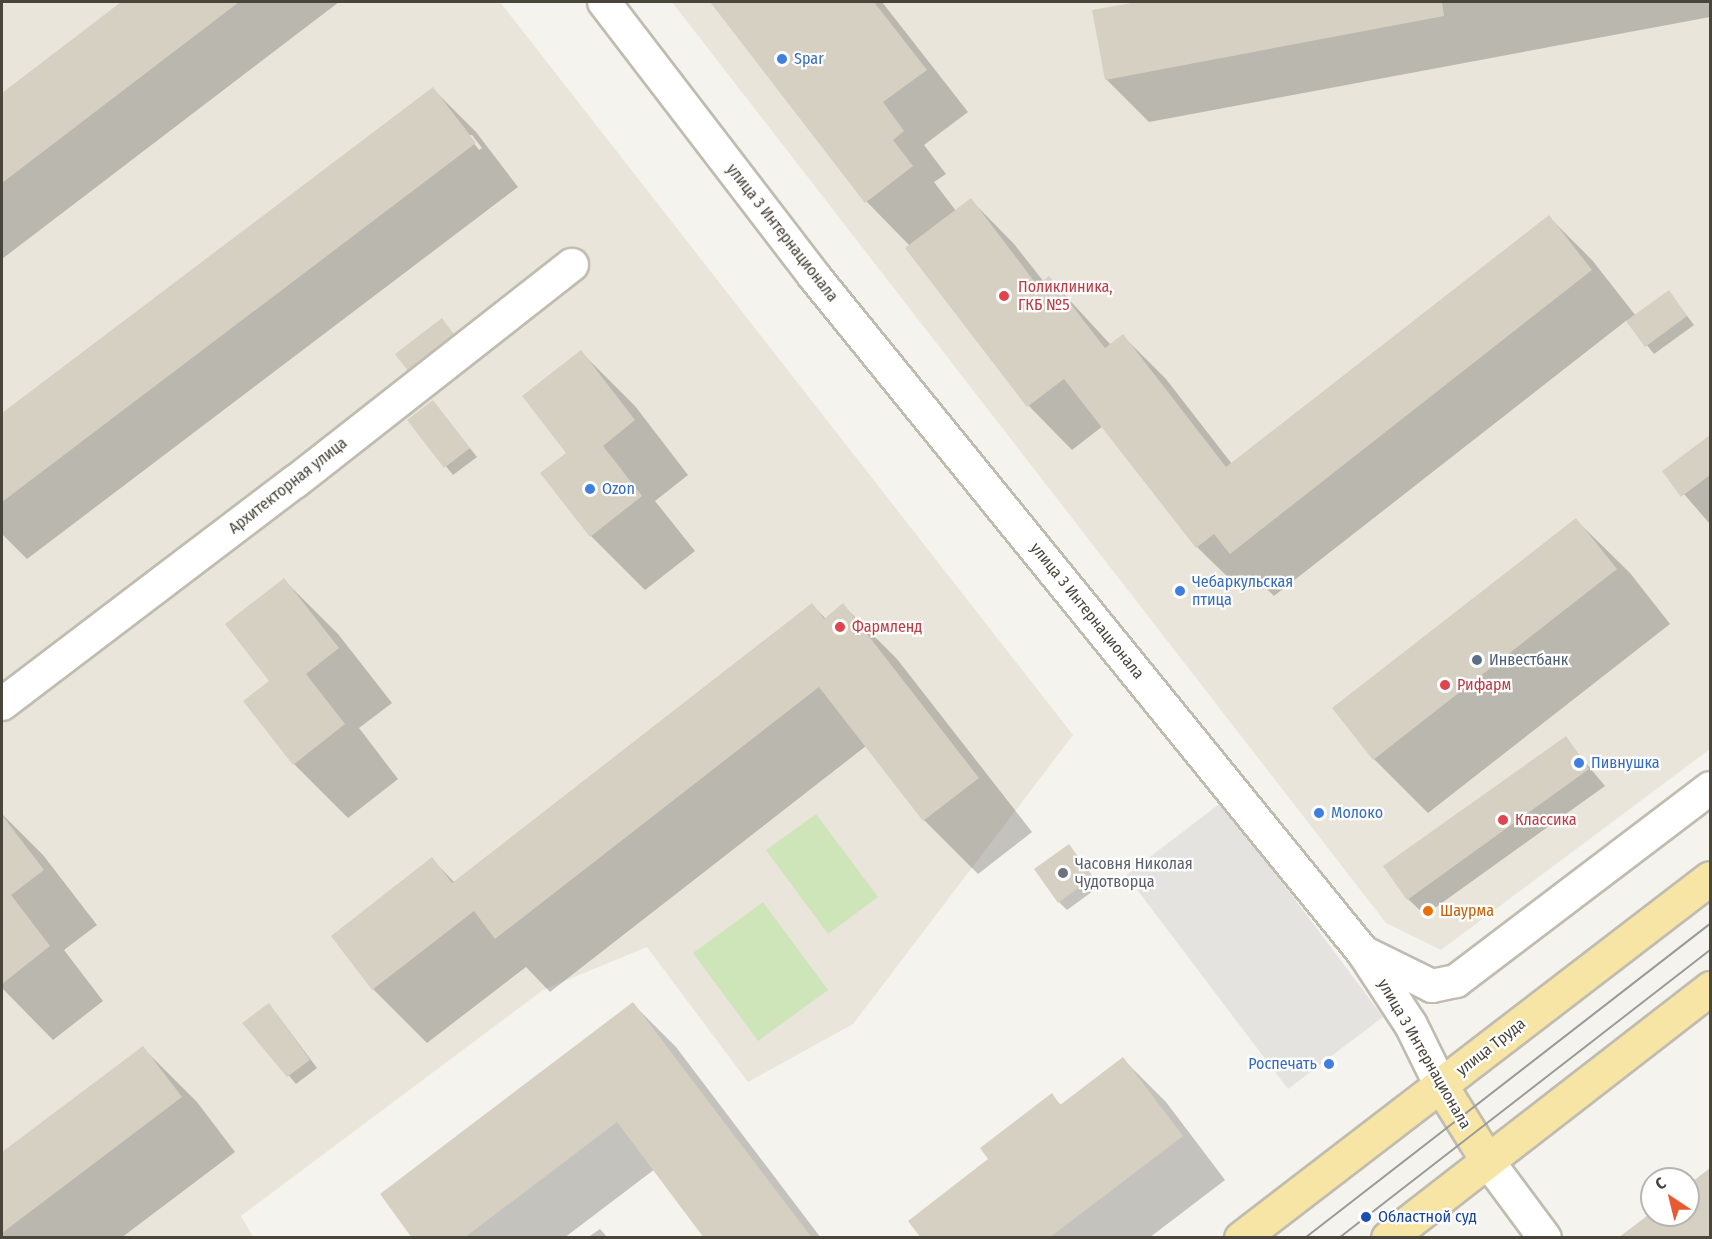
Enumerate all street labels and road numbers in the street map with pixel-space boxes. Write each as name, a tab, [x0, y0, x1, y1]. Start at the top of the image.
street label: улица 3 Интернационала	[722, 160, 842, 306]
street label: Архитекторная улица	[225, 434, 351, 538]
street label: улица 3 Интернационала	[1026, 539, 1148, 683]
street label: улица 3 Интернационала	[1373, 976, 1475, 1132]
street label: улица Труда	[1453, 1014, 1529, 1080]

